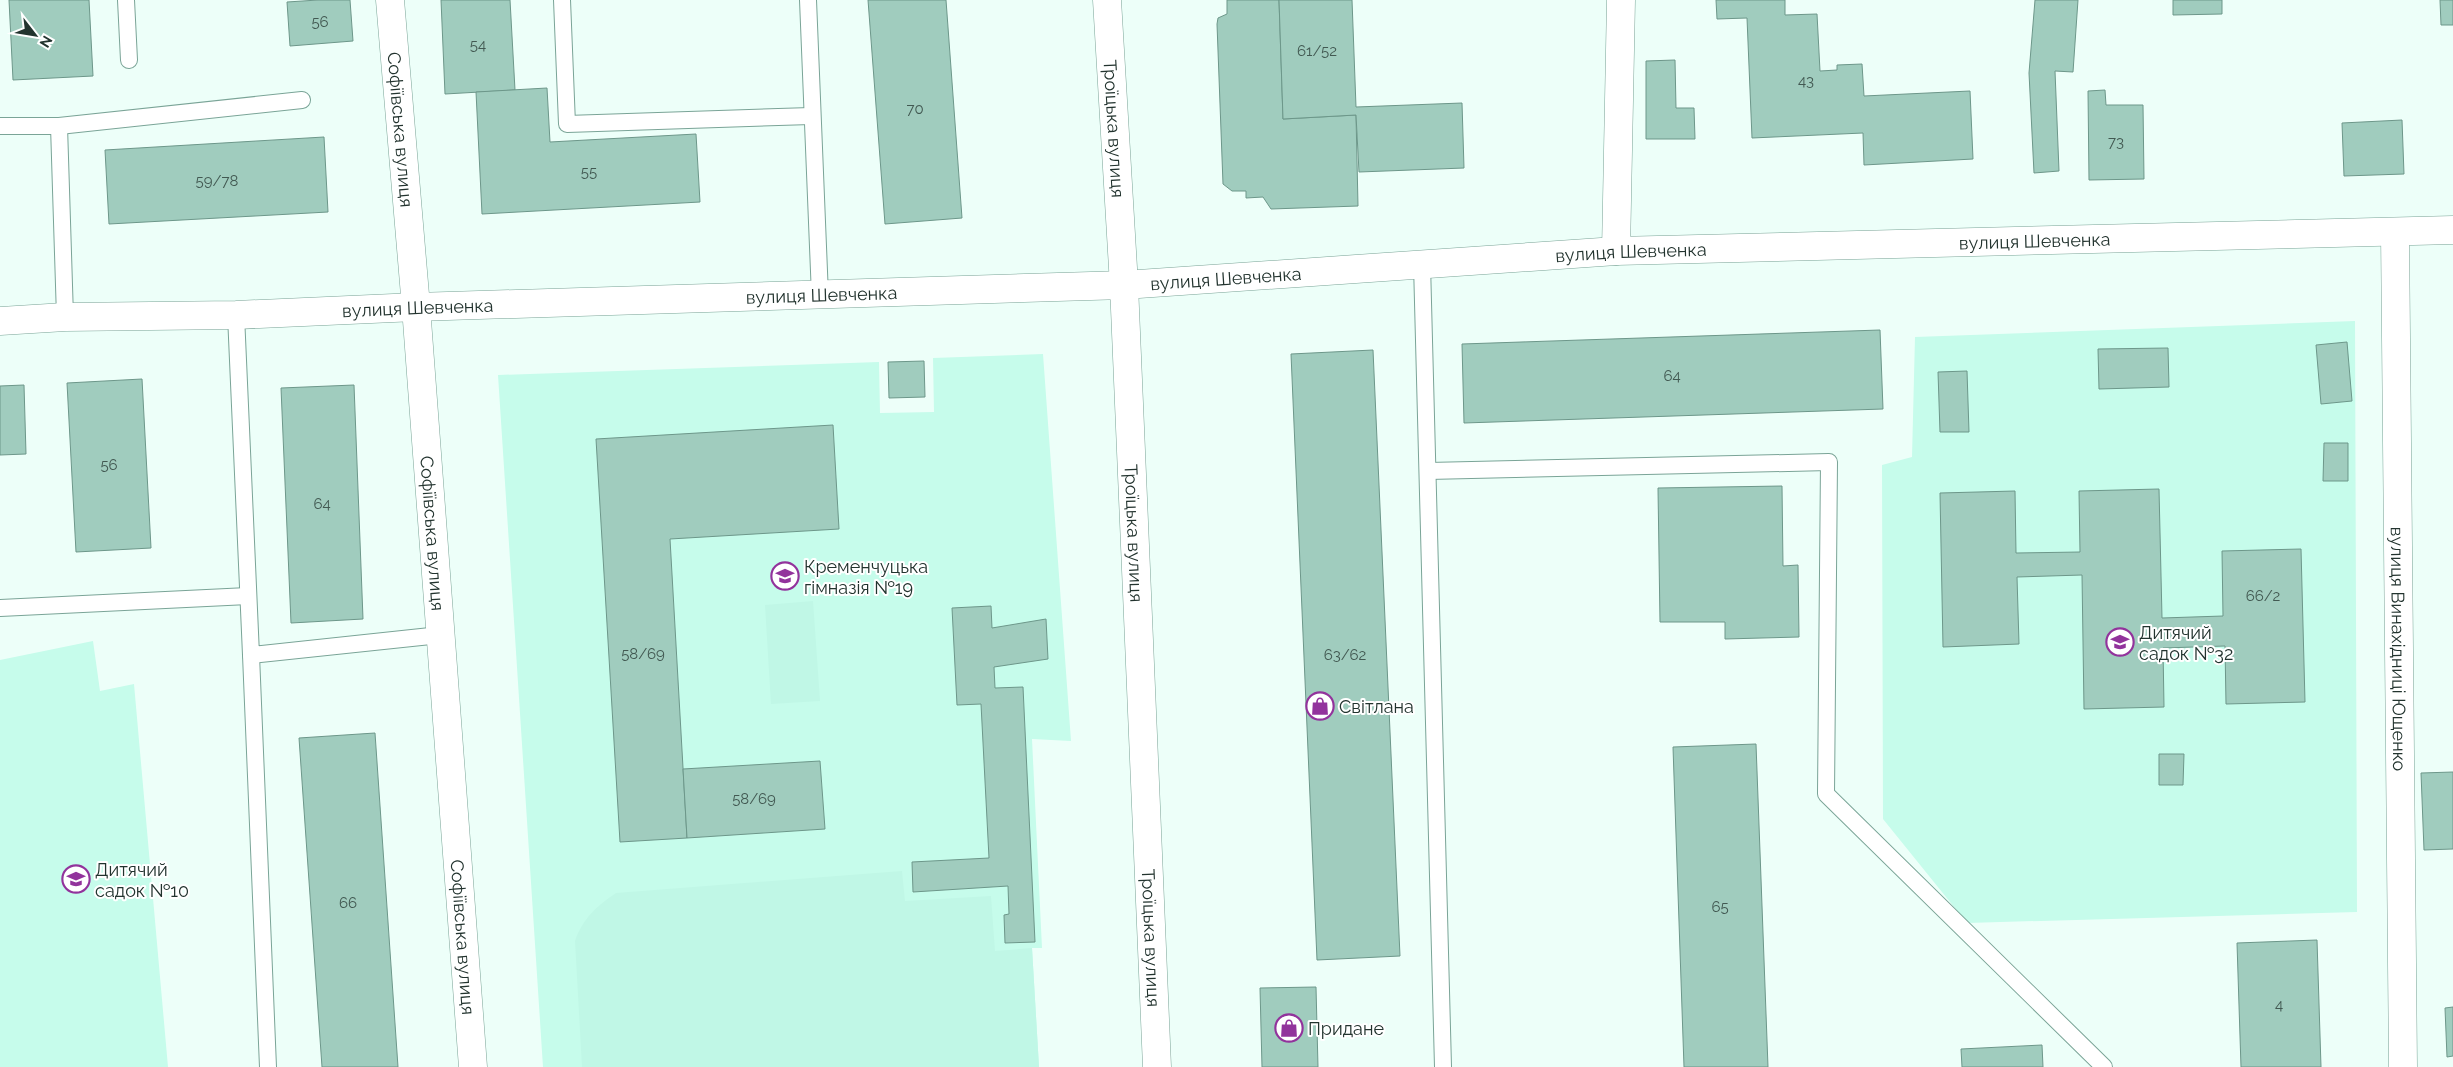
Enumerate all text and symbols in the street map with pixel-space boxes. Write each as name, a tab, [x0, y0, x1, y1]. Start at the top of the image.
north arrow	[10, 10, 60, 60]
house number: 56	[311, 13, 329, 31]
text: N	[37, 33, 56, 50]
house number: 54	[470, 36, 486, 54]
house number: 61/52	[1297, 42, 1337, 60]
street label: Софіївська вулиця	[384, 51, 418, 208]
street label: Троїцька вулиця	[1100, 59, 1129, 198]
house number: 43	[1798, 72, 1814, 90]
house number: 70	[906, 100, 924, 118]
house number: 73	[2108, 133, 2124, 151]
house number: 55	[581, 163, 597, 181]
house number: 59/78	[196, 172, 239, 190]
street label: вулиця Шевченка	[1959, 228, 2111, 253]
street label: вулиця Шевченка	[1554, 238, 1707, 266]
street label: вулиця Шевченка	[1149, 262, 1302, 294]
street label: вулиця Шевченка	[745, 282, 898, 307]
street label: вулиця Шевченка	[342, 294, 494, 321]
house number: 64	[1663, 367, 1681, 385]
street label: Софіївська вулиця	[417, 455, 449, 612]
house number: 56	[100, 456, 118, 474]
street label: Троїцька вулиця	[1121, 464, 1148, 603]
house number: 64	[313, 495, 331, 513]
street label: вулиця Винахідниці Ющенко	[2387, 527, 2411, 772]
place label: Кременчуцька гімназія №19	[804, 556, 928, 598]
school or university icon: Кременчуцька гімназія №19	[770, 561, 800, 591]
house number: 66/2	[2246, 587, 2280, 605]
place label: Дитячий садок №32	[2139, 622, 2233, 664]
school or university icon: Дитячий садок №32	[2105, 627, 2135, 657]
house number: 58/69	[621, 645, 665, 663]
house number: 63/62	[1324, 646, 1367, 664]
shop icon: Світлана	[1305, 691, 1335, 721]
place label: Світлана	[1339, 696, 1414, 717]
house number: 58/69	[732, 790, 776, 808]
place label: Дитячий садок №10	[95, 859, 189, 901]
street label: Софіївська вулиця	[447, 859, 480, 1016]
school or university icon: Дитячий садок №10	[61, 864, 91, 894]
street label: Троїцька вулиця	[1138, 868, 1165, 1007]
house number: 66	[339, 894, 357, 912]
house number: 65	[1711, 898, 1729, 916]
house number: 4	[2275, 996, 2283, 1014]
shop icon: Придане	[1274, 1013, 1304, 1043]
place label: Придане	[1308, 1018, 1384, 1039]

